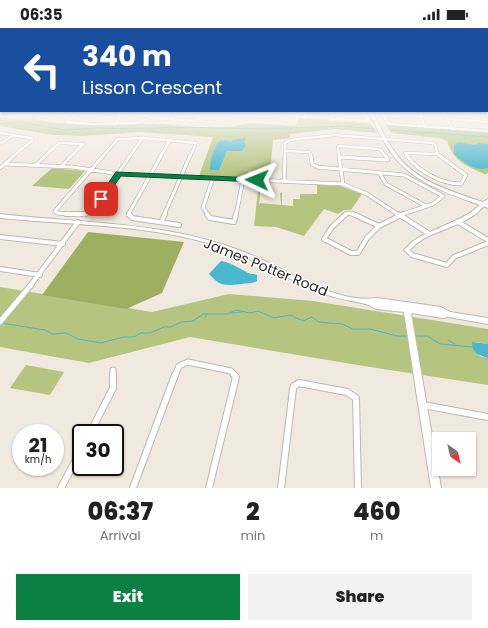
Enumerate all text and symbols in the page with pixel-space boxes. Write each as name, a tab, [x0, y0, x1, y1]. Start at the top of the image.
text: 06:35	[20, 4, 62, 25]
text: 340 m	[82, 37, 172, 76]
icon: left	[16, 44, 68, 96]
text: Lisson Crescent	[82, 75, 222, 100]
position arrow	[236, 159, 278, 201]
pin	[84, 182, 118, 216]
icon: arrive	[90, 188, 112, 210]
street label: James Potter Road	[201, 233, 331, 301]
speed limit sign: 30	[72, 424, 124, 476]
text: 21	[29, 431, 47, 459]
north arrow	[432, 432, 476, 476]
map controls	[432, 432, 476, 476]
text: km/h	[25, 452, 51, 467]
text: 06:37	[88, 495, 153, 528]
text: 2	[246, 495, 260, 528]
text: 460	[353, 495, 400, 528]
text: Arrival	[100, 526, 141, 545]
text: min	[240, 526, 265, 545]
text: m	[370, 526, 383, 545]
button: Exit	[16, 574, 240, 620]
button: Share	[248, 574, 472, 620]

